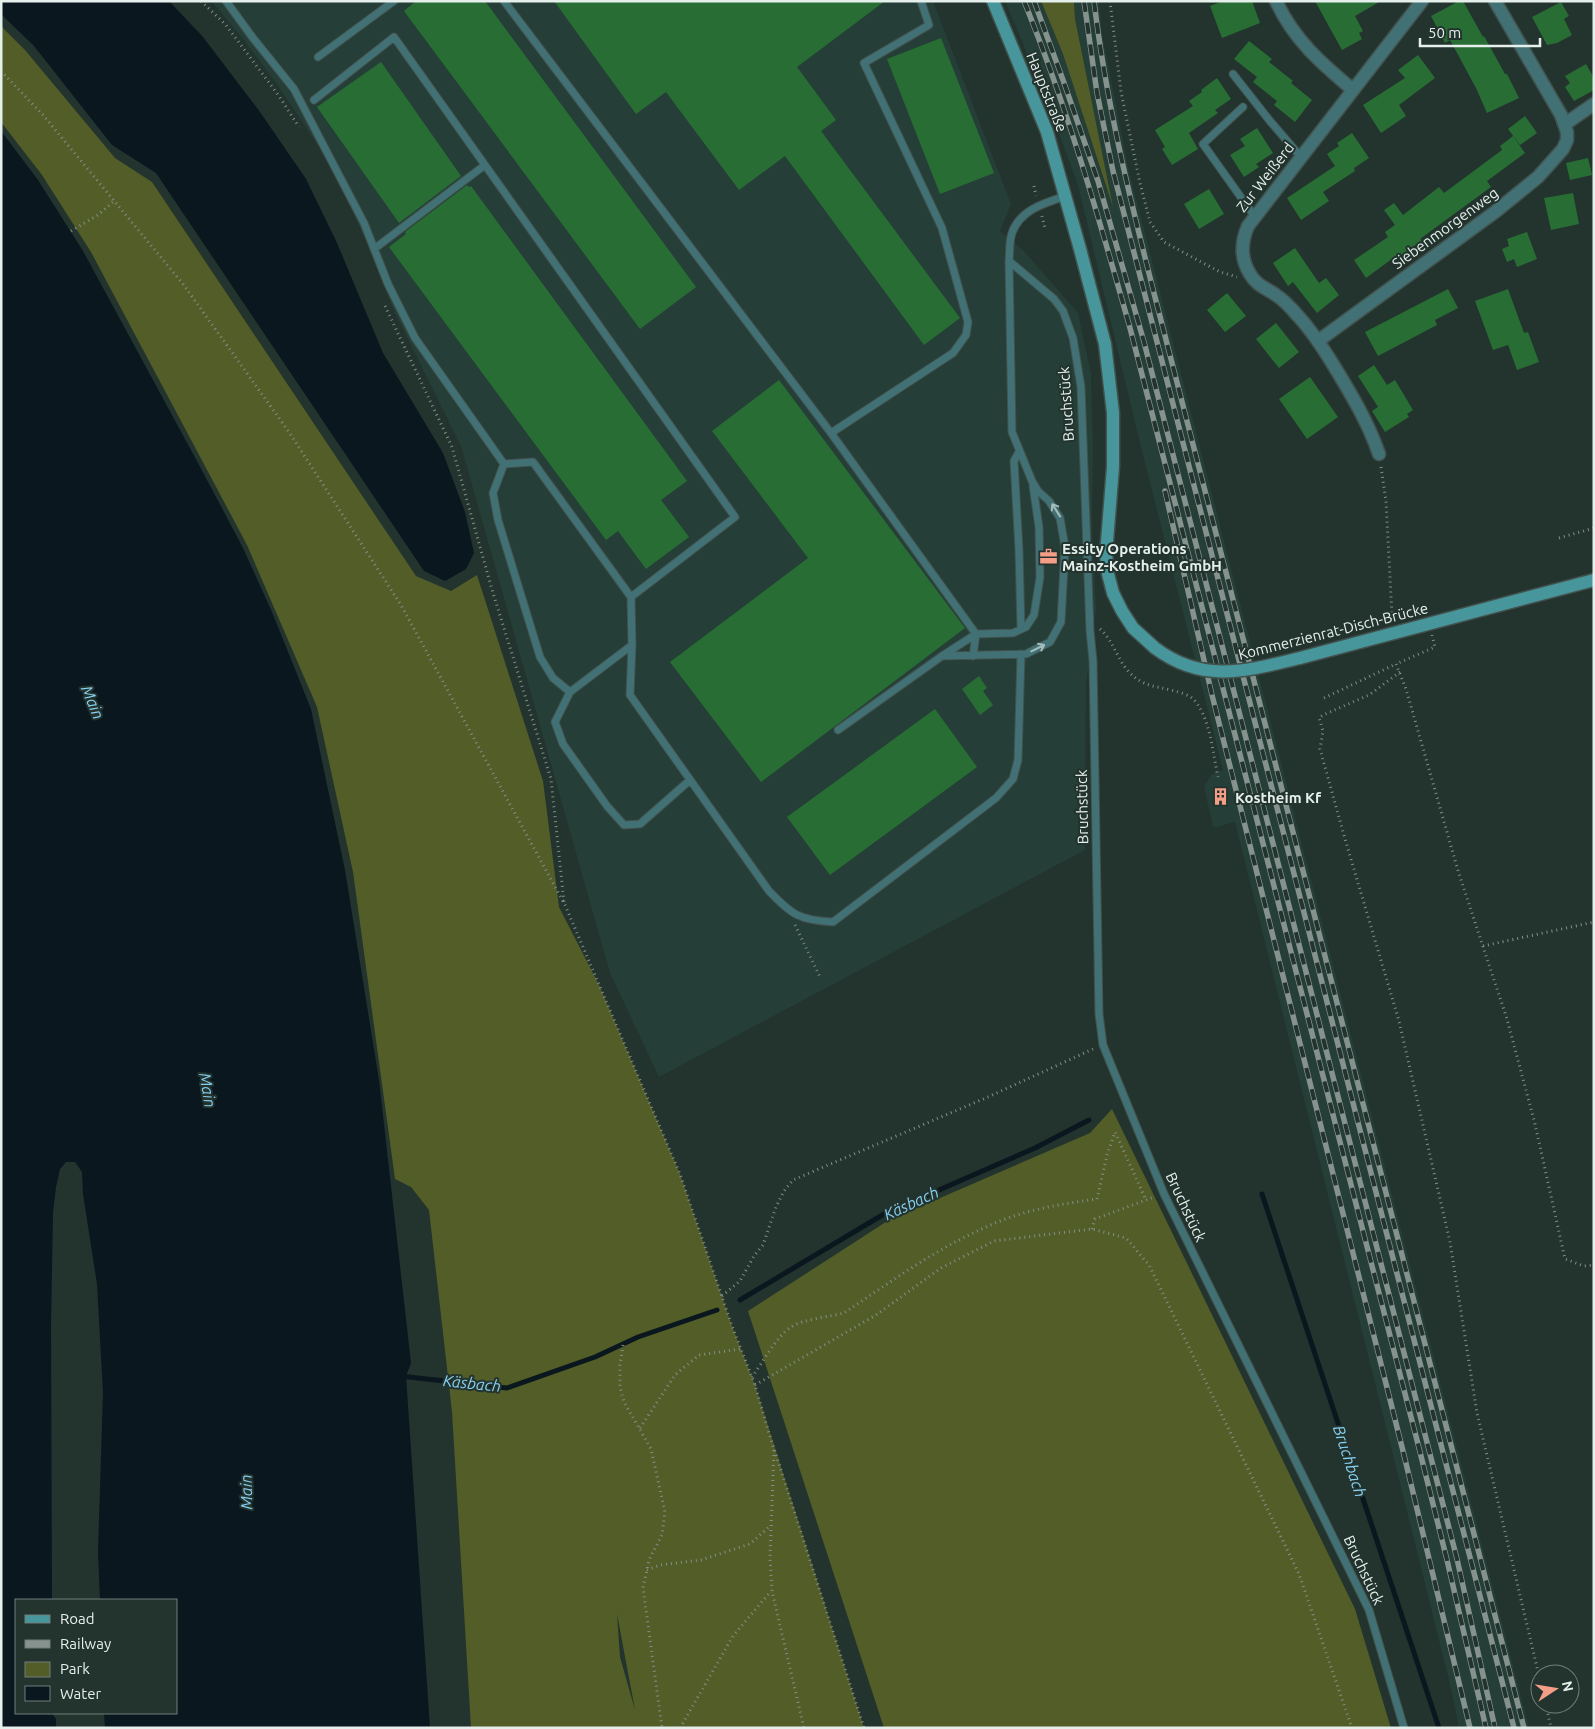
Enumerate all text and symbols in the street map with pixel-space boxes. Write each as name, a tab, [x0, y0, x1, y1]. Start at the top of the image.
scale bar	[1420, 15, 1540, 47]
text: 50 m	[1428, 24, 1461, 41]
street label: Hauptstraße	[1023, 50, 1071, 134]
street label: Zur Weißerd	[1233, 139, 1297, 215]
street label: Siebenmorgenweg	[1389, 184, 1501, 272]
street label: Bruchstück	[1055, 366, 1077, 442]
one-way arrow	[1050, 504, 1060, 518]
place label: Essity Operations Mainz-Kostheim GmbH	[1062, 540, 1222, 574]
office icon: Essity Operations Mainz-Kostheim GmbH	[1038, 547, 1058, 567]
street label: Kommerzienrat-Disch-Brücke	[1236, 599, 1430, 663]
one-way arrow	[1030, 643, 1045, 653]
water label: Main	[78, 682, 108, 722]
street label: Bruchstück	[1073, 769, 1091, 845]
building icon: Kostheim Kf	[1211, 787, 1231, 807]
place label: Kostheim Kf	[1235, 789, 1322, 806]
water label: Main	[196, 1071, 220, 1109]
street label: Bruchstück	[1162, 1169, 1210, 1245]
water label: Käsbach	[881, 1183, 941, 1223]
water label: Käsbach	[442, 1371, 502, 1395]
water label: Bruchbach	[1330, 1423, 1370, 1499]
water label: Main	[237, 1474, 255, 1510]
street label: Bruchstück	[1340, 1532, 1388, 1608]
legend	[15, 1599, 178, 1714]
text: Road	[60, 1610, 95, 1627]
text: Railway	[60, 1635, 111, 1652]
text: Park	[60, 1660, 90, 1677]
north arrow	[1530, 1664, 1580, 1714]
text: N	[1559, 1680, 1577, 1693]
text: Water	[60, 1685, 101, 1702]

